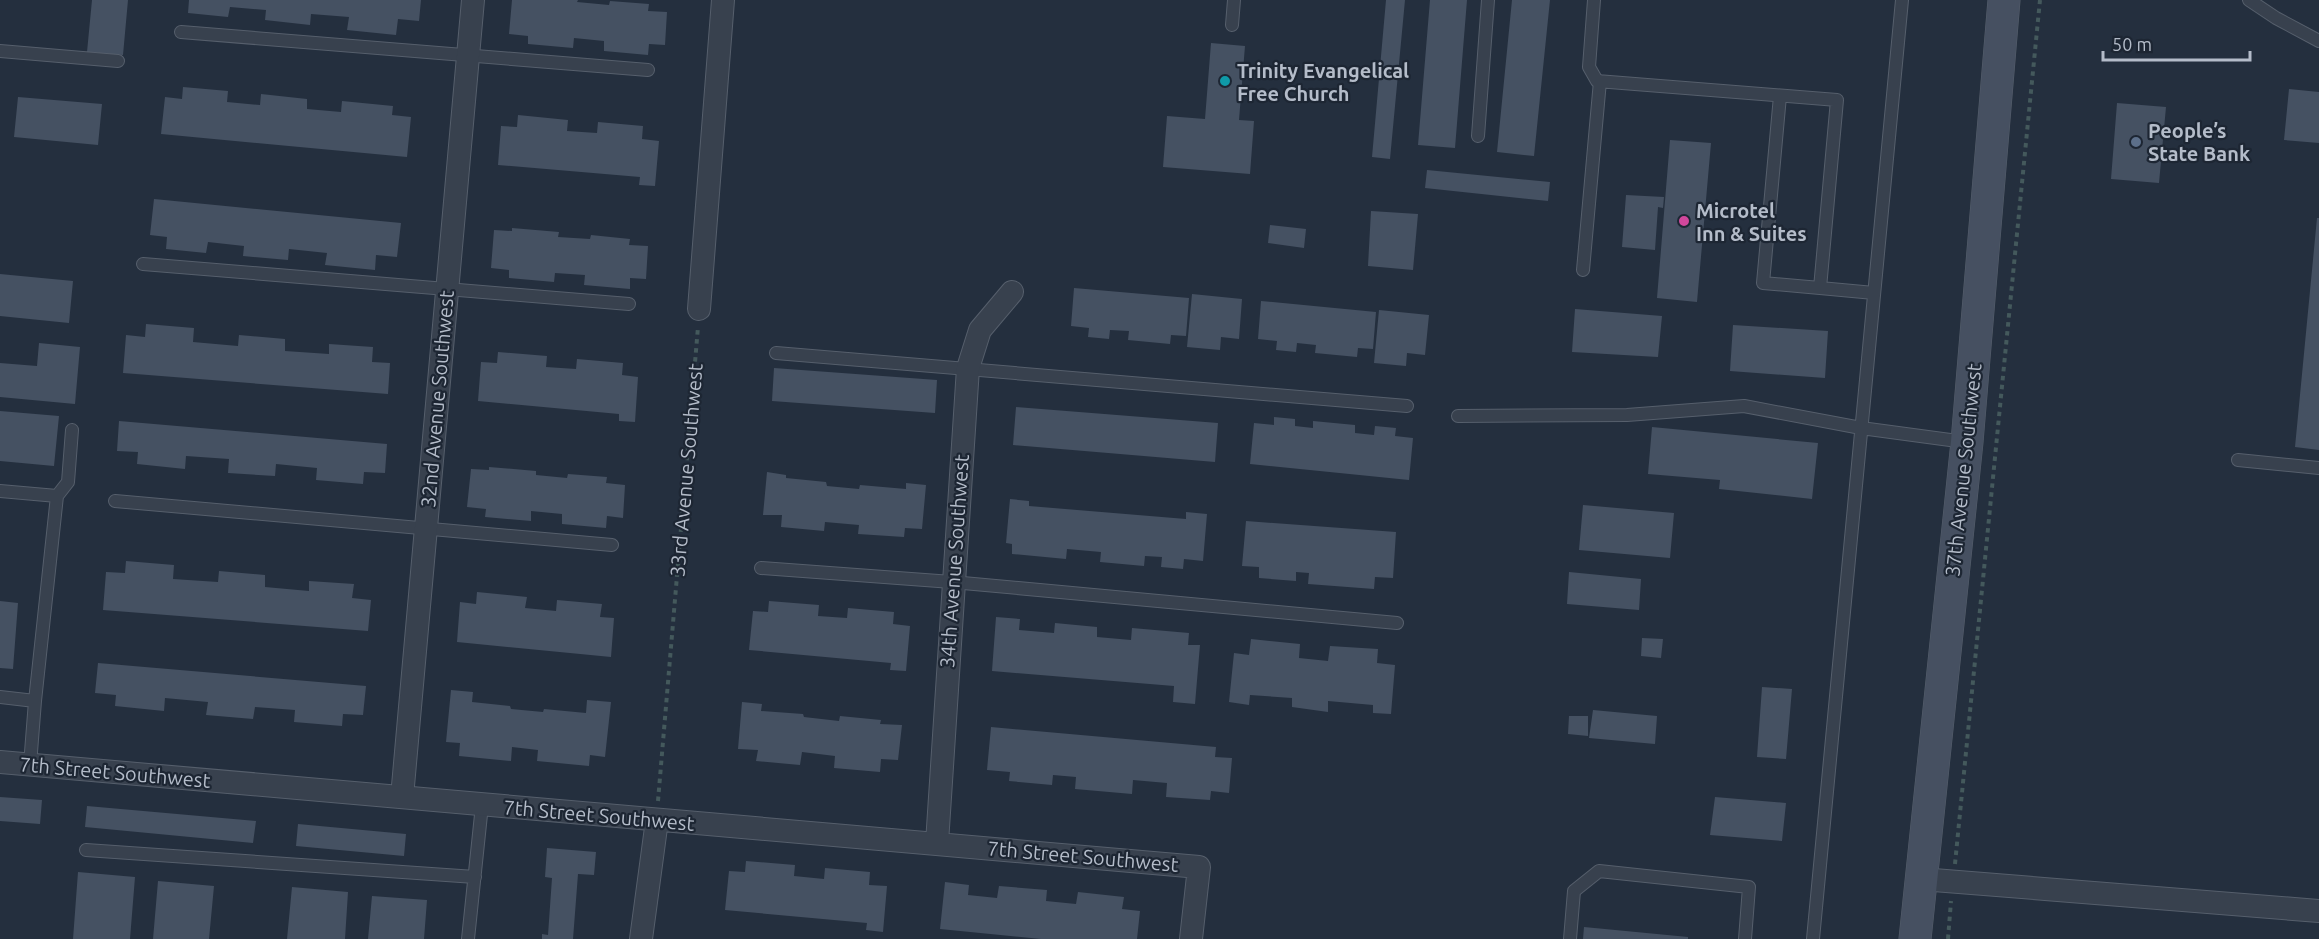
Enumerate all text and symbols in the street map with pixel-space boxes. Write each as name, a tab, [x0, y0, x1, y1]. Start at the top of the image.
scale bar	[2103, 24, 2250, 62]
text: 50 m	[2112, 34, 2152, 54]
place label: Trinity Evangelical Free Church	[1237, 59, 1409, 105]
marker: Trinity Evangelical Free Church	[1218, 74, 1232, 88]
place label: People’s State Bank	[2148, 119, 2250, 165]
marker: People’s State Bank	[2129, 135, 2143, 149]
place label: Microtel Inn & Suites	[1696, 199, 1807, 245]
marker: Microtel Inn & Suites	[1677, 214, 1691, 228]
street label: 32nd Avenue Southwest	[416, 289, 458, 509]
street label: 33rd Avenue Southwest	[665, 362, 707, 578]
street label: 37th Avenue Southwest	[1940, 362, 1986, 578]
street label: 34th Avenue Southwest	[935, 453, 973, 669]
street label: 7th Street Southwest	[19, 752, 212, 792]
street label: 7th Street Southwest	[503, 795, 696, 835]
street label: 7th Street Southwest	[987, 836, 1180, 876]

